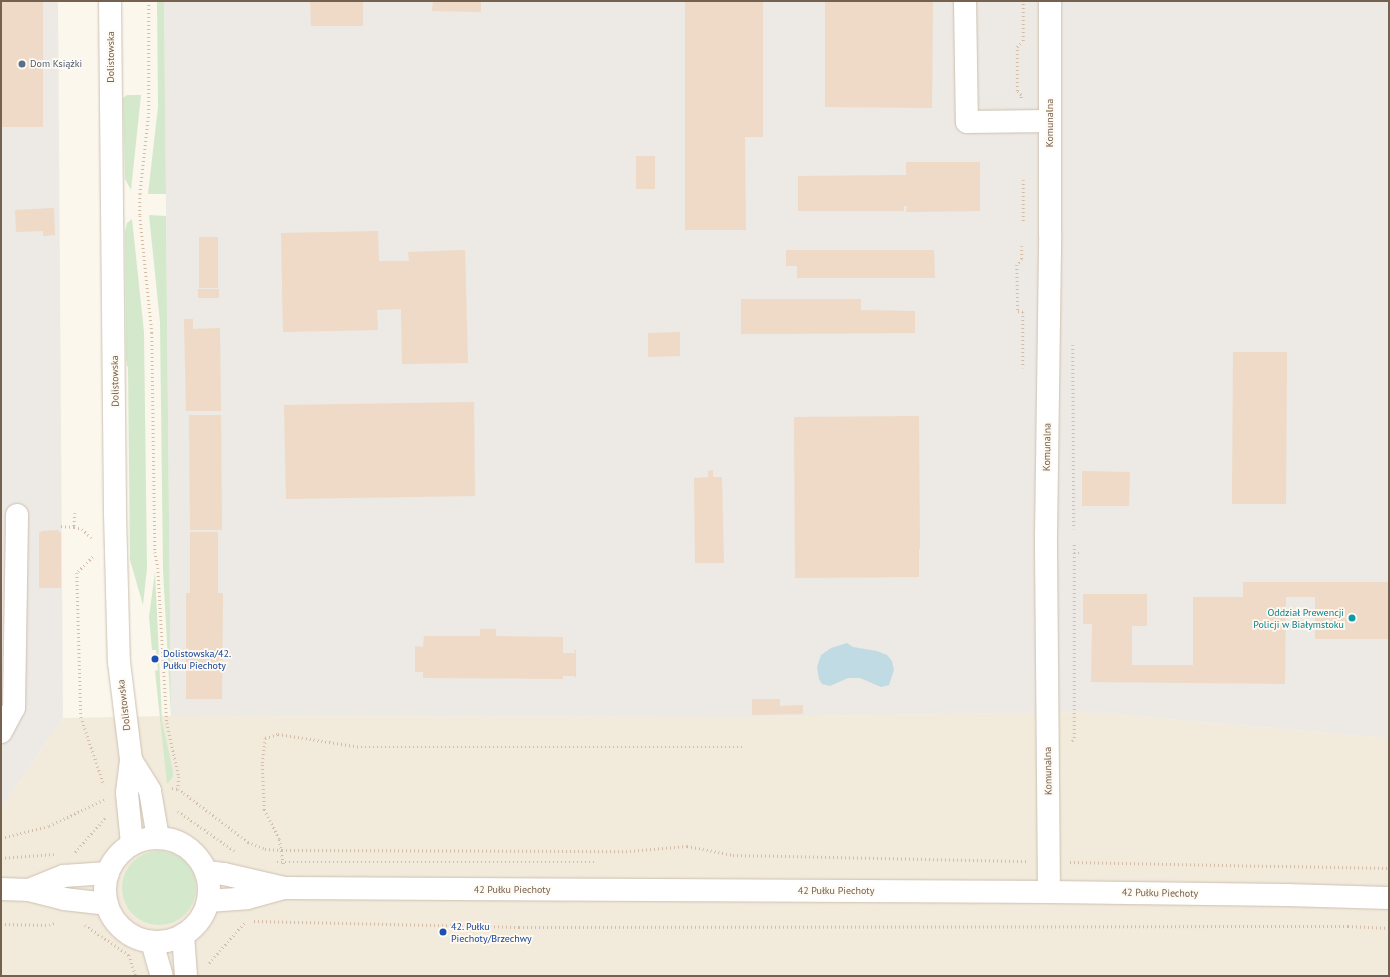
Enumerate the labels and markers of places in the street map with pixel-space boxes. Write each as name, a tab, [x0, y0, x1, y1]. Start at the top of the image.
place label: Dom Książki	[30, 58, 82, 70]
marker: Dom Książki	[17, 59, 27, 69]
place label: Oddział Prewencji Policji w Białymstoku	[1253, 606, 1344, 630]
marker: Oddział Prewencji Policji w Białymstoku	[1347, 613, 1357, 623]
place label: Dolistowska/42. Pułku Piechoty	[163, 647, 231, 670]
marker: Dolistowska/42. Pułku Piechoty	[150, 654, 160, 664]
place label: 42. Pułku Piechoty/Brzechwy	[451, 920, 532, 944]
marker: 42. Pułku Piechoty/Brzechwy	[438, 927, 448, 937]

